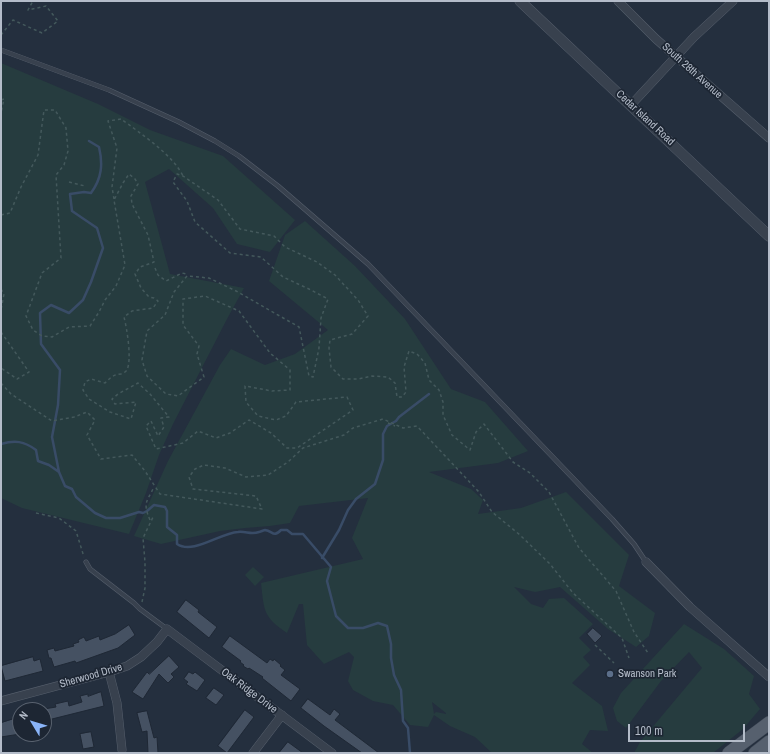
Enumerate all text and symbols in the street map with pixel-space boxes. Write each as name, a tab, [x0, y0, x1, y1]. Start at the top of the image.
street label: South 28th Avenue	[659, 40, 725, 102]
street label: Cedar Island Road	[613, 88, 677, 148]
street label: Sherwood Drive	[58, 661, 124, 691]
street label: Oak Ridge Drive	[218, 666, 280, 716]
place label: Swanson Park	[618, 667, 676, 681]
marker: Swanson Park	[605, 669, 615, 679]
north arrow	[12, 702, 52, 742]
text: N	[16, 708, 31, 722]
scale bar	[630, 716, 747, 742]
text: 100 m	[635, 723, 662, 739]

